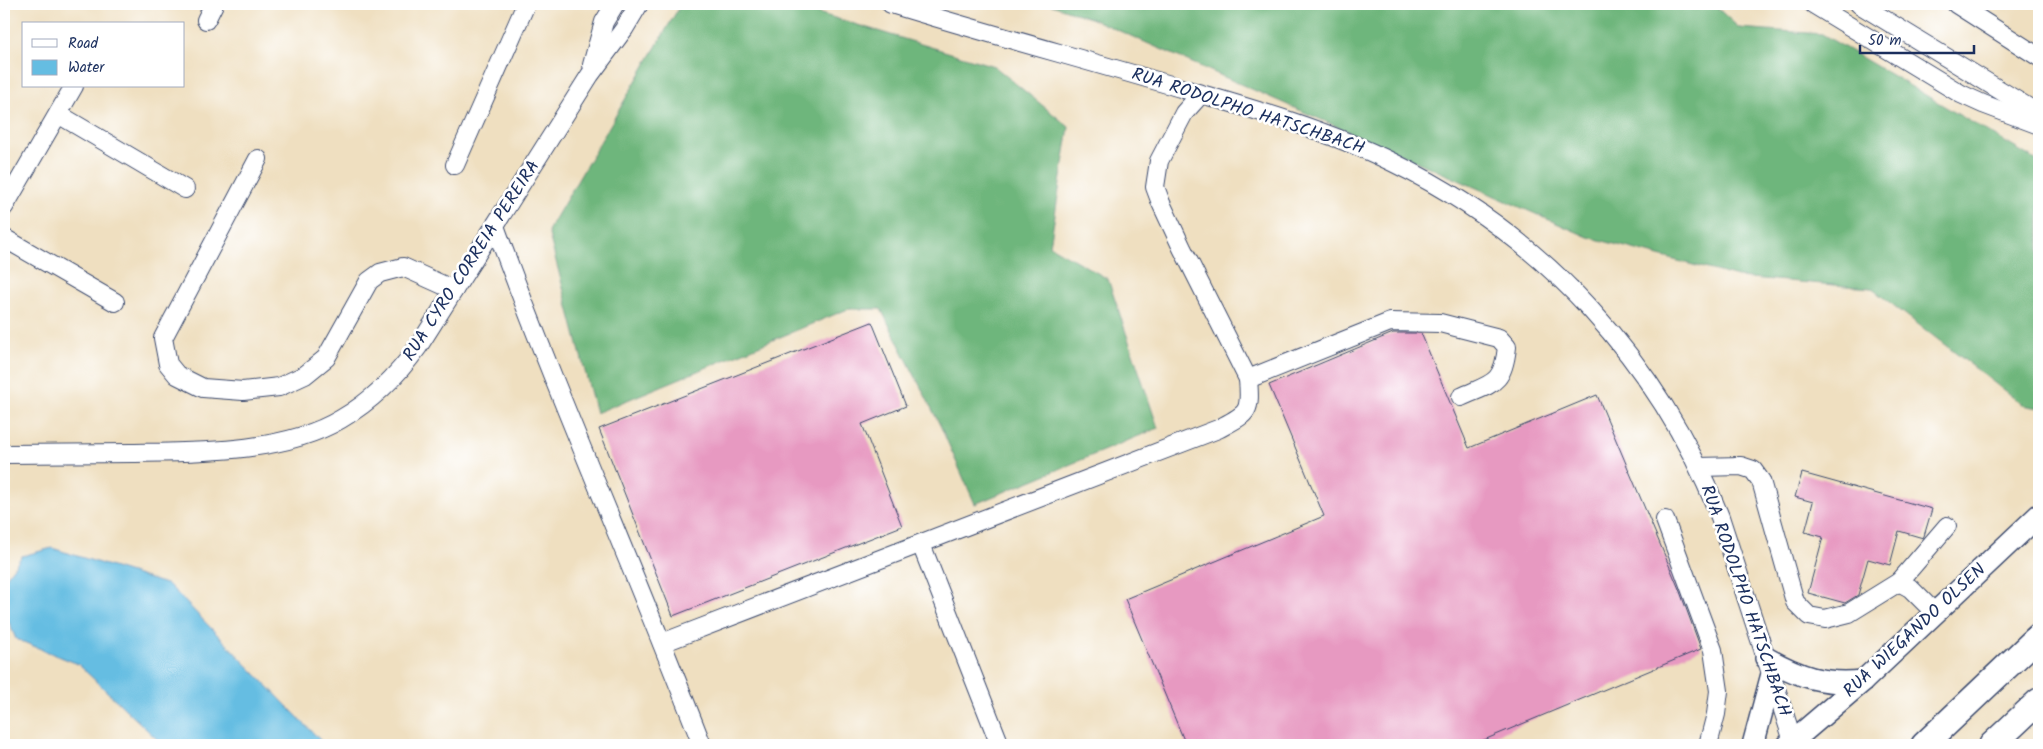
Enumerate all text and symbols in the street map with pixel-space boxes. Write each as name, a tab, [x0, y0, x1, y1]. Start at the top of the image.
legend	[22, 22, 185, 88]
scale bar	[1860, 22, 1974, 54]
text: 50 m	[1868, 29, 1902, 53]
text: Road	[68, 32, 99, 56]
text: Water	[68, 56, 105, 80]
street label: RUA RODOLPHO HATSCHBACH	[1128, 61, 1368, 163]
street label: RUA CYRO CORREIA PEREIRA	[396, 155, 548, 367]
street label: RUA RODOLPHO HATSCHBACH	[1692, 481, 1798, 721]
street label: RUA WIEGANDO OLSEN	[1837, 557, 1993, 705]

